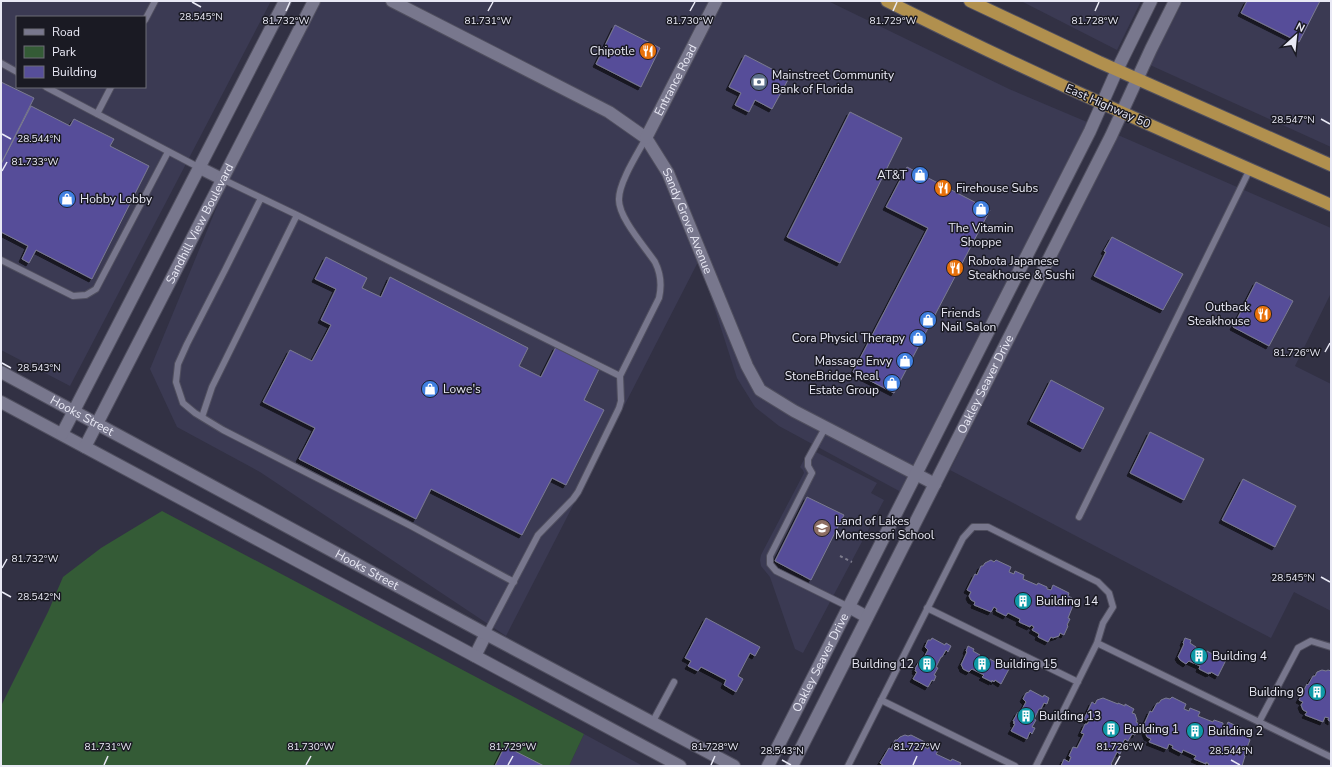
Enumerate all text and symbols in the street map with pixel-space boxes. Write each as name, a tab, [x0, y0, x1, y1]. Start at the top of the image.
text: 28.545°N	[179, 10, 223, 24]
text: 81.732°W	[262, 14, 310, 28]
text: 81.731°W	[464, 14, 512, 28]
text: 81.730°W	[666, 14, 714, 28]
text: 81.729°W	[869, 14, 917, 28]
text: 81.728°W	[1071, 14, 1119, 28]
legend	[16, 16, 146, 88]
north arrow	[1276, 16, 1316, 56]
text: N	[1293, 19, 1307, 36]
text: Road	[52, 24, 80, 40]
restaurant icon: Chipotle	[638, 41, 658, 61]
street label: Entrance Road	[651, 42, 701, 119]
place label: Chipotle	[590, 43, 635, 59]
text: Park	[52, 44, 77, 60]
text: Building	[52, 64, 97, 80]
place label: Mainstreet Community Bank of Florida	[772, 67, 895, 97]
bank icon: Mainstreet Community Bank of Florida	[749, 72, 769, 92]
street label: East Highway 50	[1063, 80, 1153, 132]
text: 28.547°N	[1271, 113, 1315, 127]
text: 28.544°N	[17, 132, 61, 146]
text: 81.733°W	[11, 155, 59, 169]
street label: Sandhill View Boulevard	[162, 161, 237, 287]
street label: Sandy Grove Avenue	[659, 165, 716, 276]
shop icon: AT&T	[910, 165, 930, 185]
place label: AT&T	[877, 167, 908, 183]
restaurant icon: Firehouse Subs	[933, 178, 953, 198]
place label: Firehouse Subs	[956, 180, 1039, 196]
shop icon: Hobby Lobby	[57, 189, 77, 209]
place label: Hobby Lobby	[80, 191, 153, 207]
shop icon: The Vitamin Shoppe	[971, 199, 991, 219]
place label: The Vitamin Shoppe	[949, 220, 1014, 250]
place label: Robota Japanese Steakhouse & Sushi	[968, 253, 1075, 283]
restaurant icon: Robota Japanese Steakhouse & Sushi	[945, 258, 965, 278]
place label: Outback Steakhouse	[1187, 299, 1251, 329]
restaurant icon: Outback Steakhouse	[1253, 304, 1273, 324]
place label: Friends Nail Salon	[941, 305, 996, 335]
shop icon: Friends Nail Salon	[918, 310, 938, 330]
shop icon: Cora Physicl Therapy	[908, 328, 928, 348]
place label: Cora Physicl Therapy	[792, 330, 906, 346]
street label: Oakley Seaver Drive	[954, 332, 1017, 436]
text: 81.726°W	[1273, 346, 1321, 360]
shop icon: Massage Envy	[895, 351, 915, 371]
place label: Massage Envy	[815, 353, 893, 369]
text: 28.543°N	[17, 361, 61, 375]
place label: StoneBridge Real Estate Group	[785, 368, 879, 398]
shop icon: StoneBridge Real Estate Group	[882, 373, 902, 393]
shop icon: Lowe's	[420, 379, 440, 399]
place label: Lowe's	[443, 381, 481, 397]
street label: Hooks Street	[47, 392, 117, 440]
place label: Land of Lakes Montessori School	[835, 513, 935, 543]
school or university icon: Land of Lakes Montessori School	[812, 518, 832, 538]
street label: Hooks Street	[332, 546, 402, 594]
text: 81.732°W	[11, 552, 59, 566]
text: 28.545°N	[1271, 571, 1315, 585]
text: 28.542°N	[17, 590, 61, 604]
building icon: Building 14	[1013, 591, 1033, 611]
place label: Building 14	[1036, 593, 1098, 609]
street label: Oakley Seaver Drive	[789, 610, 852, 715]
building icon: Building 4	[1189, 646, 1209, 666]
place label: Building 4	[1212, 648, 1267, 664]
building icon: Building 12	[917, 654, 937, 674]
building icon: Building 15	[972, 654, 992, 674]
place label: Building 12	[852, 656, 914, 672]
place label: Building 15	[995, 656, 1057, 672]
building icon: Building 9	[1307, 682, 1327, 702]
place label: Building 9	[1249, 684, 1304, 700]
building icon: Building 13	[1016, 706, 1036, 726]
place label: Building 13	[1039, 708, 1101, 724]
building icon: Building 1	[1101, 719, 1121, 739]
place label: Building 1	[1124, 721, 1179, 737]
building icon: Building 2	[1185, 721, 1205, 741]
place label: Building 2	[1208, 723, 1263, 739]
text: 81.731°W	[84, 740, 132, 754]
text: 81.730°W	[287, 740, 335, 754]
text: 81.729°W	[489, 740, 537, 754]
text: 81.728°W	[691, 740, 739, 754]
text: 81.727°W	[893, 740, 941, 754]
text: 81.726°W	[1096, 740, 1144, 754]
text: 28.543°N	[760, 744, 804, 758]
text: 28.544°N	[1209, 744, 1253, 758]

